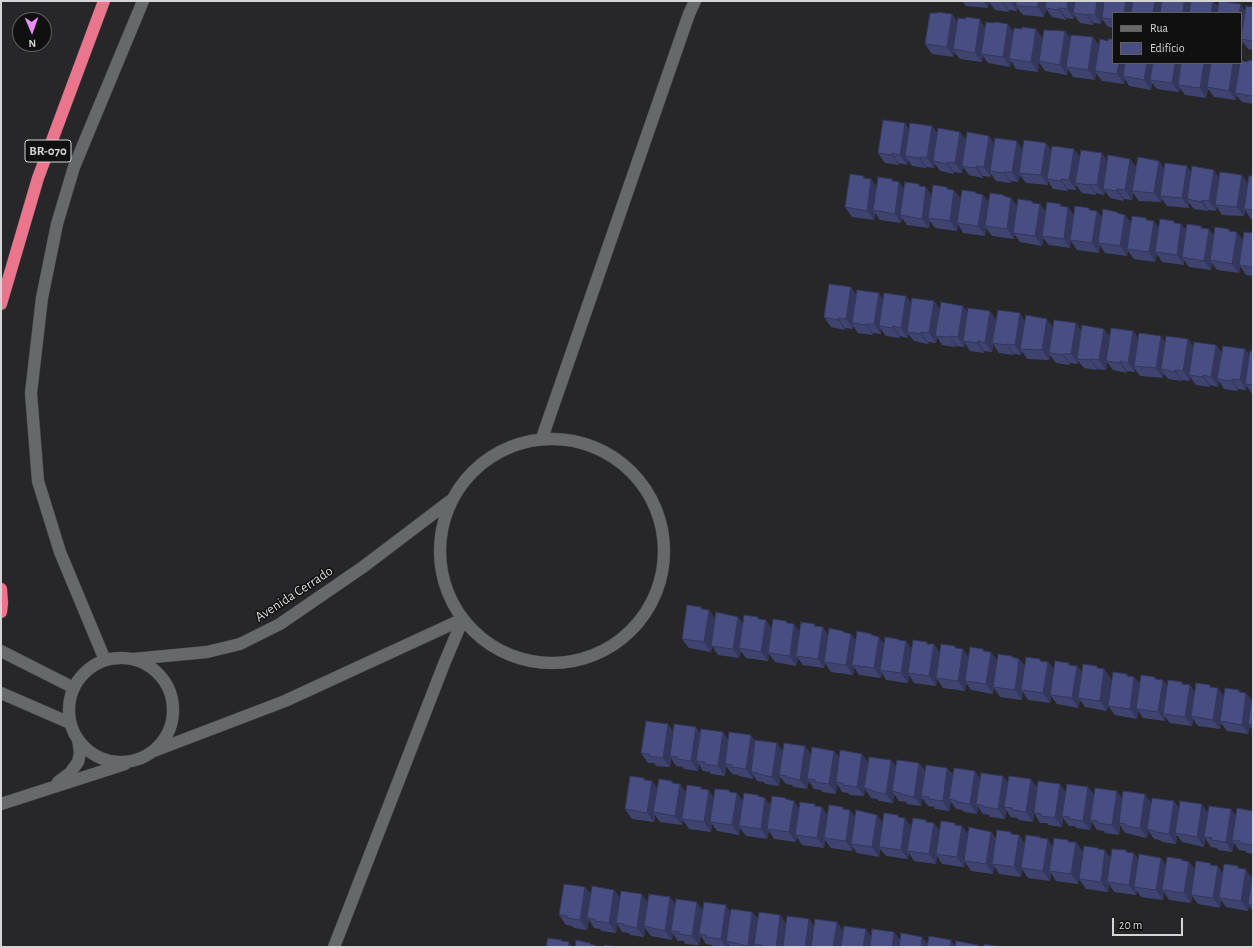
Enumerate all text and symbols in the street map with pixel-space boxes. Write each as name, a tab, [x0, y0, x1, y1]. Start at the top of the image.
north arrow	[12, 12, 52, 52]
legend	[1112, 12, 1242, 64]
text: Rua	[1150, 22, 1168, 34]
text: N	[28, 38, 36, 49]
text: Edifício	[1150, 42, 1185, 54]
road number: BR-070	[25, 140, 71, 162]
street label: Avenida Cerrado	[252, 563, 336, 625]
scale bar	[1114, 910, 1185, 936]
text: 20 m	[1119, 919, 1142, 931]

